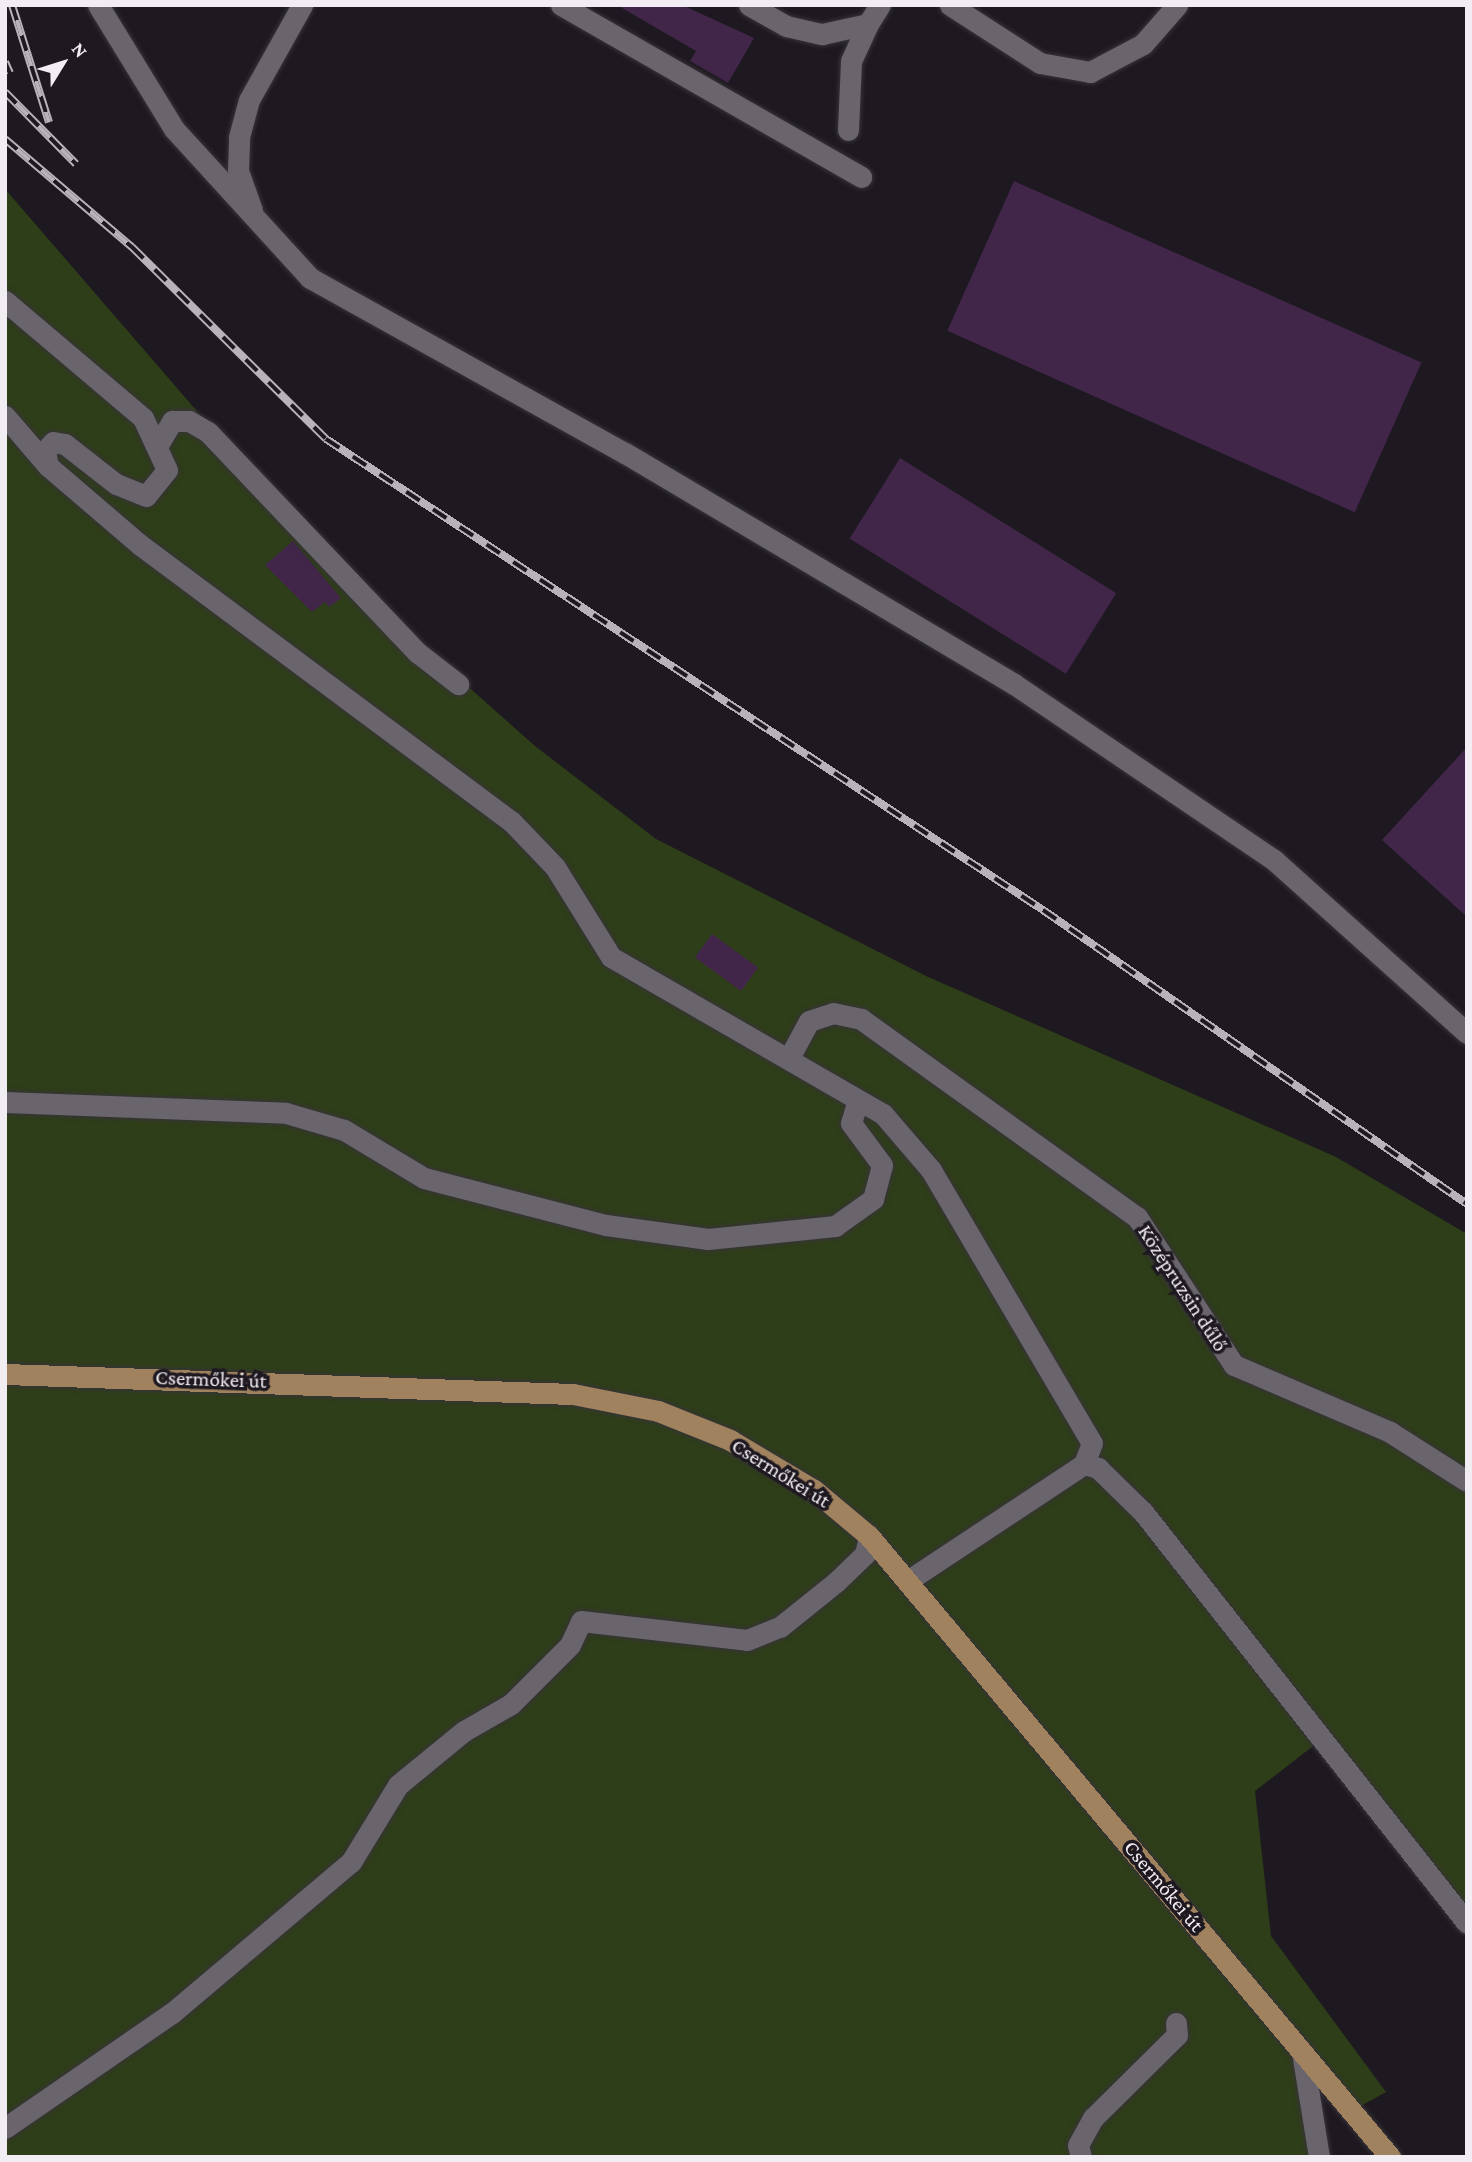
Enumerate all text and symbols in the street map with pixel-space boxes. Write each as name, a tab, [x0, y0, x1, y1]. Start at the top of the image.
north arrow	[28, 28, 98, 98]
text: N	[68, 38, 92, 61]
street label: Középruzsin dűlő	[1133, 1220, 1233, 1356]
street label: Csermőkei út	[155, 1364, 267, 1394]
street label: Csermőkei út	[727, 1433, 835, 1513]
street label: Csermőkei út	[1119, 1835, 1209, 1937]

